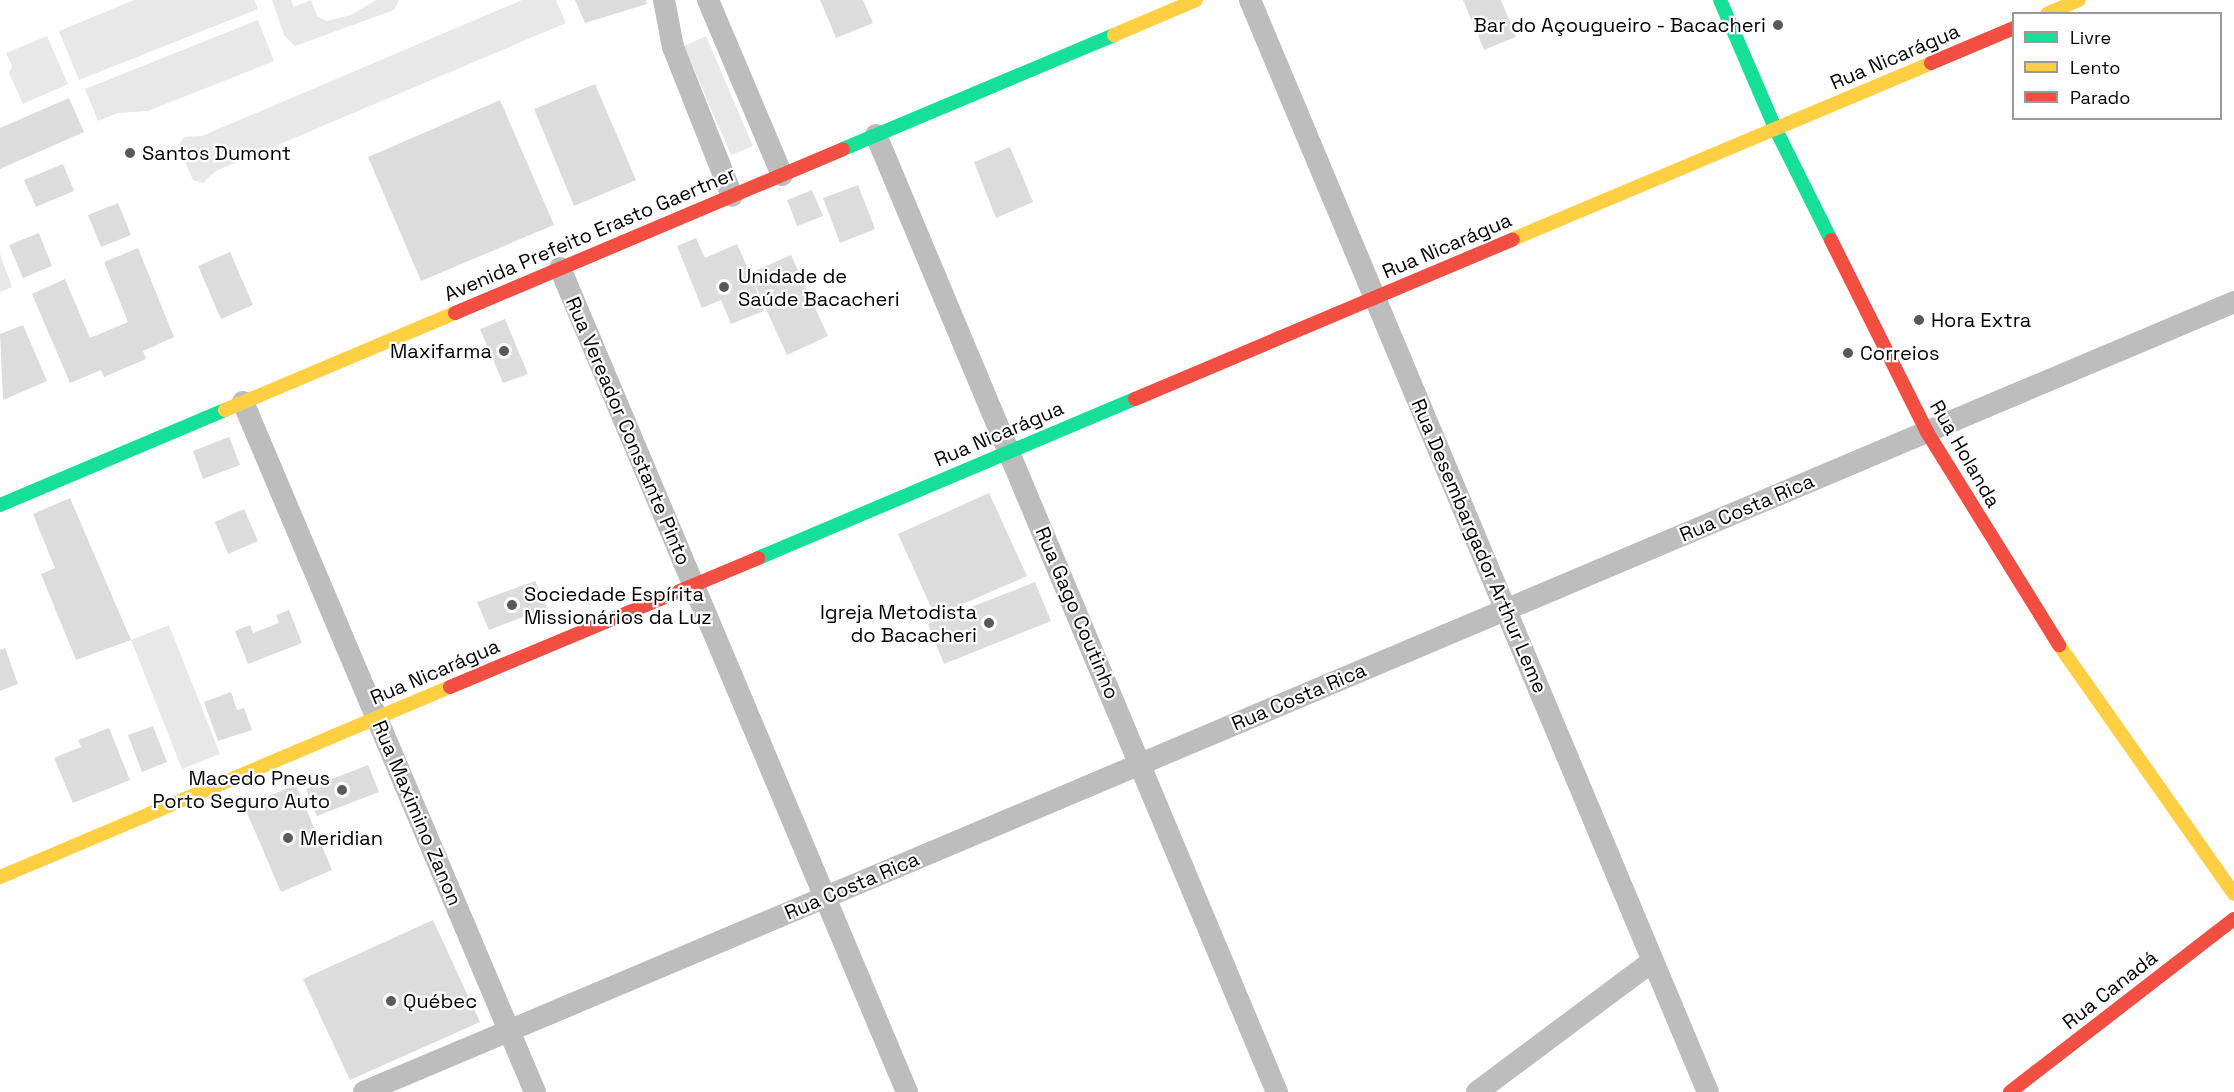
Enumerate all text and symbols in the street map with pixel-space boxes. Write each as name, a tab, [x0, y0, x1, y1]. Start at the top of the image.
legend	[2012, 12, 2222, 120]
place label: Bar do Açougueiro - Bacacheri	[1472, 13, 1766, 37]
marker: Bar do Açougueiro - Bacacheri	[1771, 18, 1785, 32]
street label: Rua Nicarágua	[1827, 19, 1963, 95]
text: Livre	[2070, 26, 2111, 49]
text: Lento	[2070, 56, 2120, 79]
text: Parado	[2070, 86, 2130, 109]
place label: Santos Dumont	[142, 141, 291, 165]
marker: Santos Dumont	[123, 146, 137, 160]
street label: Avenida Prefeito Erasto Gaertner	[441, 162, 739, 306]
street label: Rua Nicarágua	[1379, 208, 1515, 284]
place label: Unidade de Saúde Bacacheri	[738, 264, 900, 311]
marker: Unidade de Saúde Bacacheri	[715, 278, 733, 296]
street label: Rua Vereador Constante Pinto	[560, 293, 696, 569]
place label: Hora Extra	[1931, 308, 2031, 332]
marker: Hora Extra	[1912, 313, 1926, 327]
place label: Maxifarma	[390, 339, 492, 363]
place label: Correios	[1860, 341, 1940, 365]
marker: Maxifarma	[497, 344, 511, 358]
marker: Correios	[1841, 346, 1855, 360]
street label: Rua Desembargador Arthur Leme	[1406, 395, 1552, 697]
street label: Rua Nicarágua	[931, 396, 1067, 472]
street label: Rua Holanda	[1925, 396, 2005, 512]
street label: Rua Costa Rica	[1676, 469, 1818, 547]
street label: Rua Gago Coutinho	[1030, 523, 1124, 703]
place label: Sociedade Espírita Missionários da Luz	[524, 582, 712, 629]
marker: Sociedade Espírita Missionários da Luz	[505, 598, 519, 612]
place label: Igreja Metodista do Bacacheri	[820, 600, 977, 647]
marker: Igreja Metodista do Bacacheri	[982, 616, 996, 630]
street label: Rua Nicarágua	[367, 634, 503, 710]
street label: Rua Costa Rica	[1228, 658, 1370, 736]
street label: Rua Maximino Zanon	[367, 717, 467, 909]
place label: Macedo Pneus Porto Seguro Auto	[152, 766, 330, 813]
marker: Macedo Pneus Porto Seguro Auto	[335, 783, 349, 797]
place label: Meridian	[300, 826, 383, 850]
marker: Meridian	[281, 831, 295, 845]
street label: Rua Costa Rica	[781, 847, 923, 925]
street label: Rua Canadá	[2058, 946, 2162, 1034]
place label: Québec	[403, 989, 477, 1013]
marker: Québec	[384, 994, 398, 1008]

